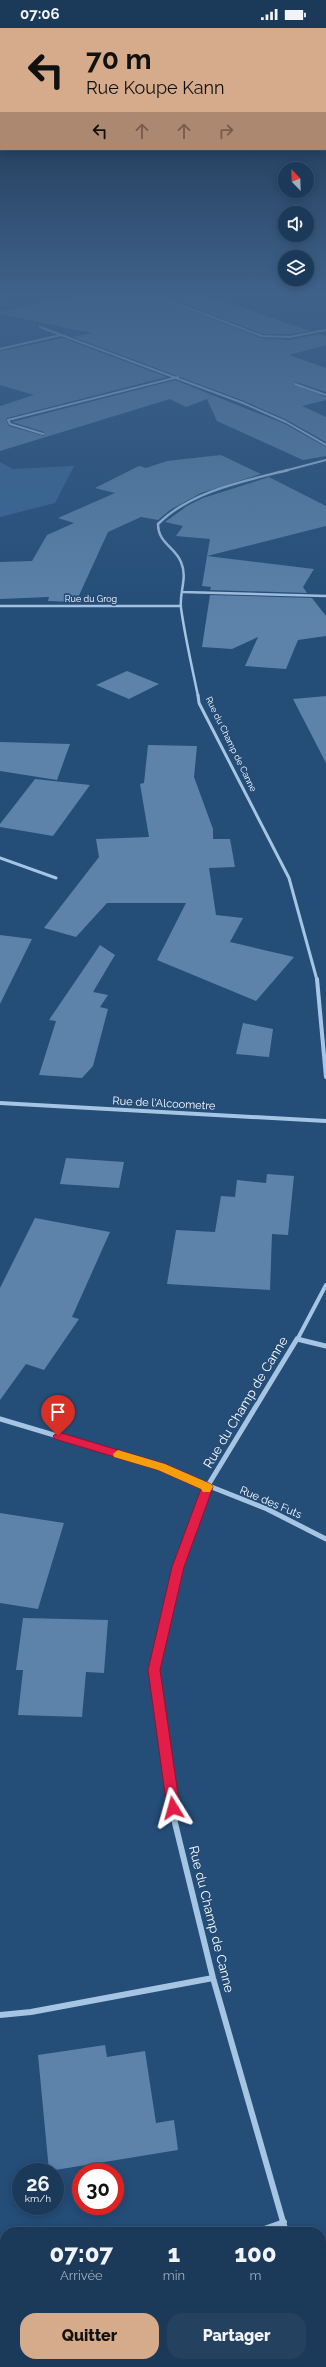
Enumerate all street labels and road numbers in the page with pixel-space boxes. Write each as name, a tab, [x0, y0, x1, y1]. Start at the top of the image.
street label: Rue du Grog	[65, 594, 117, 604]
street label: Rue du Champ de Canne	[204, 695, 259, 794]
street label: Rue de l'Alcoometre	[112, 1094, 216, 1113]
street label: Rue du Champ de Canne	[200, 1333, 291, 1471]
street label: Rue des Futs	[238, 1484, 304, 1521]
street label: Rue du Champ de Canne	[186, 1844, 237, 1994]

